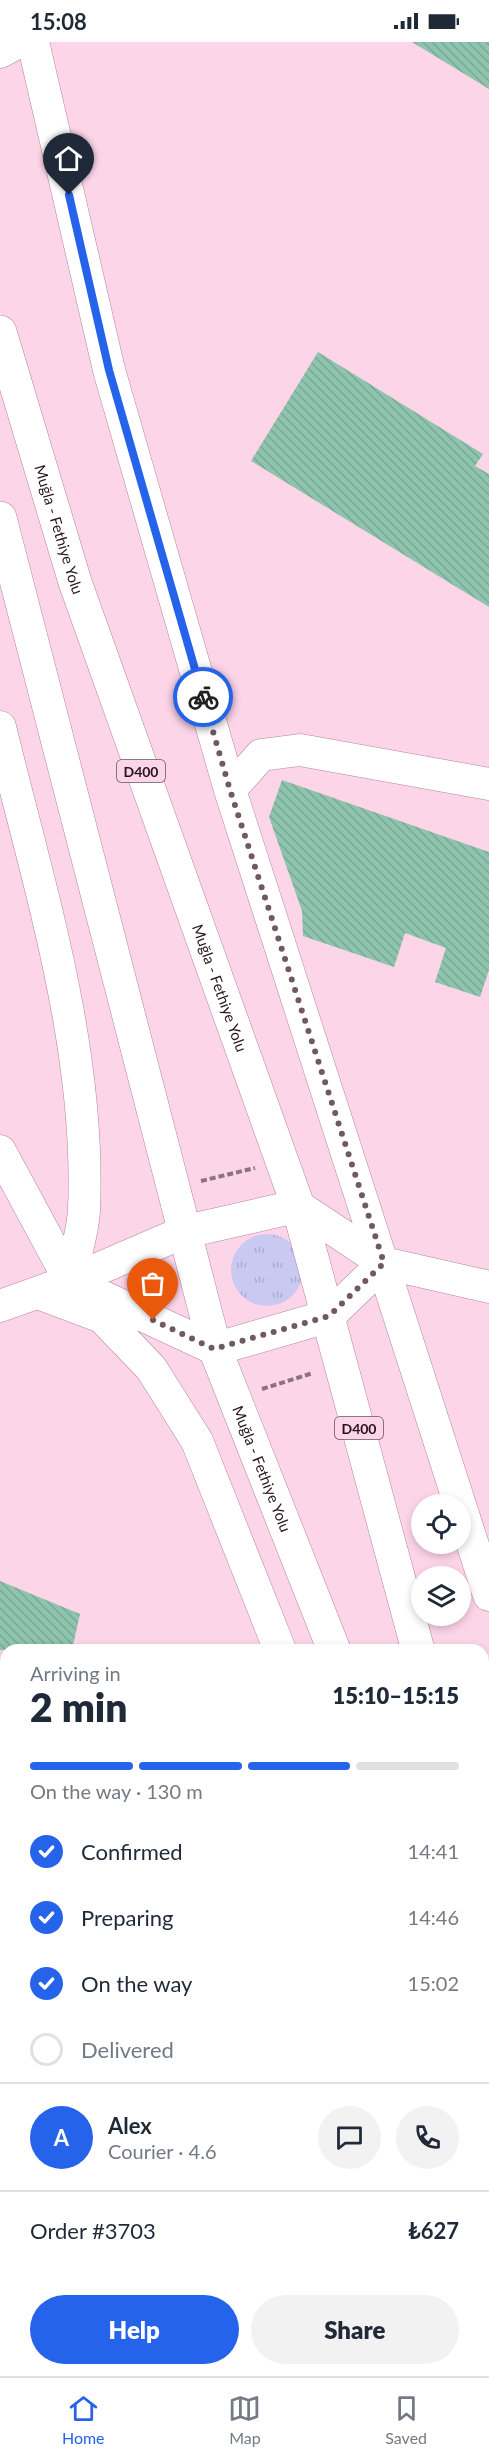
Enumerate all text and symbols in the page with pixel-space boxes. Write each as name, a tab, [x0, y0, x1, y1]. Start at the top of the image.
text: 15:08	[30, 8, 87, 35]
pin	[43, 133, 94, 195]
icon: home	[52, 142, 85, 175]
street label: Muğla - Fethiye Yolu	[31, 462, 88, 596]
courier	[173, 667, 233, 727]
icon: bike	[187, 681, 220, 714]
road number: D400	[117, 760, 165, 782]
street label: Muğla - Fethiye Yolu	[189, 922, 251, 1054]
pin	[127, 1258, 178, 1320]
icon: bag	[136, 1267, 169, 1300]
street label: Muğla - Fethiye Yolu	[229, 1403, 295, 1534]
road number: D400	[335, 1417, 383, 1439]
map controls	[411, 1494, 471, 1626]
button: locate	[411, 1494, 471, 1554]
button: layers	[411, 1566, 471, 1626]
text: Arriving in	[30, 1661, 121, 1685]
text: 15:10–15:15	[333, 1682, 459, 1709]
text: 2 min	[30, 1684, 127, 1730]
text: On the way · 130 m	[30, 1779, 203, 1803]
icon: check	[30, 1835, 63, 1868]
text: Confirmed	[81, 1838, 183, 1865]
text: 14:41	[408, 1839, 459, 1863]
icon: check	[30, 1901, 63, 1934]
text: Preparing	[81, 1904, 173, 1931]
text: 14:46	[408, 1905, 459, 1929]
icon: check	[30, 1967, 63, 2000]
text: On the way	[81, 1970, 192, 1997]
text: 15:02	[408, 1971, 459, 1995]
text: Delivered	[81, 2036, 174, 2063]
button: chat	[318, 2106, 381, 2169]
button: phone	[396, 2106, 459, 2169]
text: Alex	[108, 2112, 152, 2139]
text: A	[54, 2124, 69, 2151]
text: Courier · 4.6	[108, 2139, 217, 2163]
text: Order #3703	[30, 2217, 156, 2244]
text: ₺627	[408, 2217, 459, 2244]
button: Help	[30, 2295, 239, 2364]
button: Share	[251, 2295, 459, 2364]
tab: Home	[62, 2392, 105, 2447]
tab: Map	[228, 2392, 261, 2447]
tab: Saved	[385, 2392, 427, 2447]

